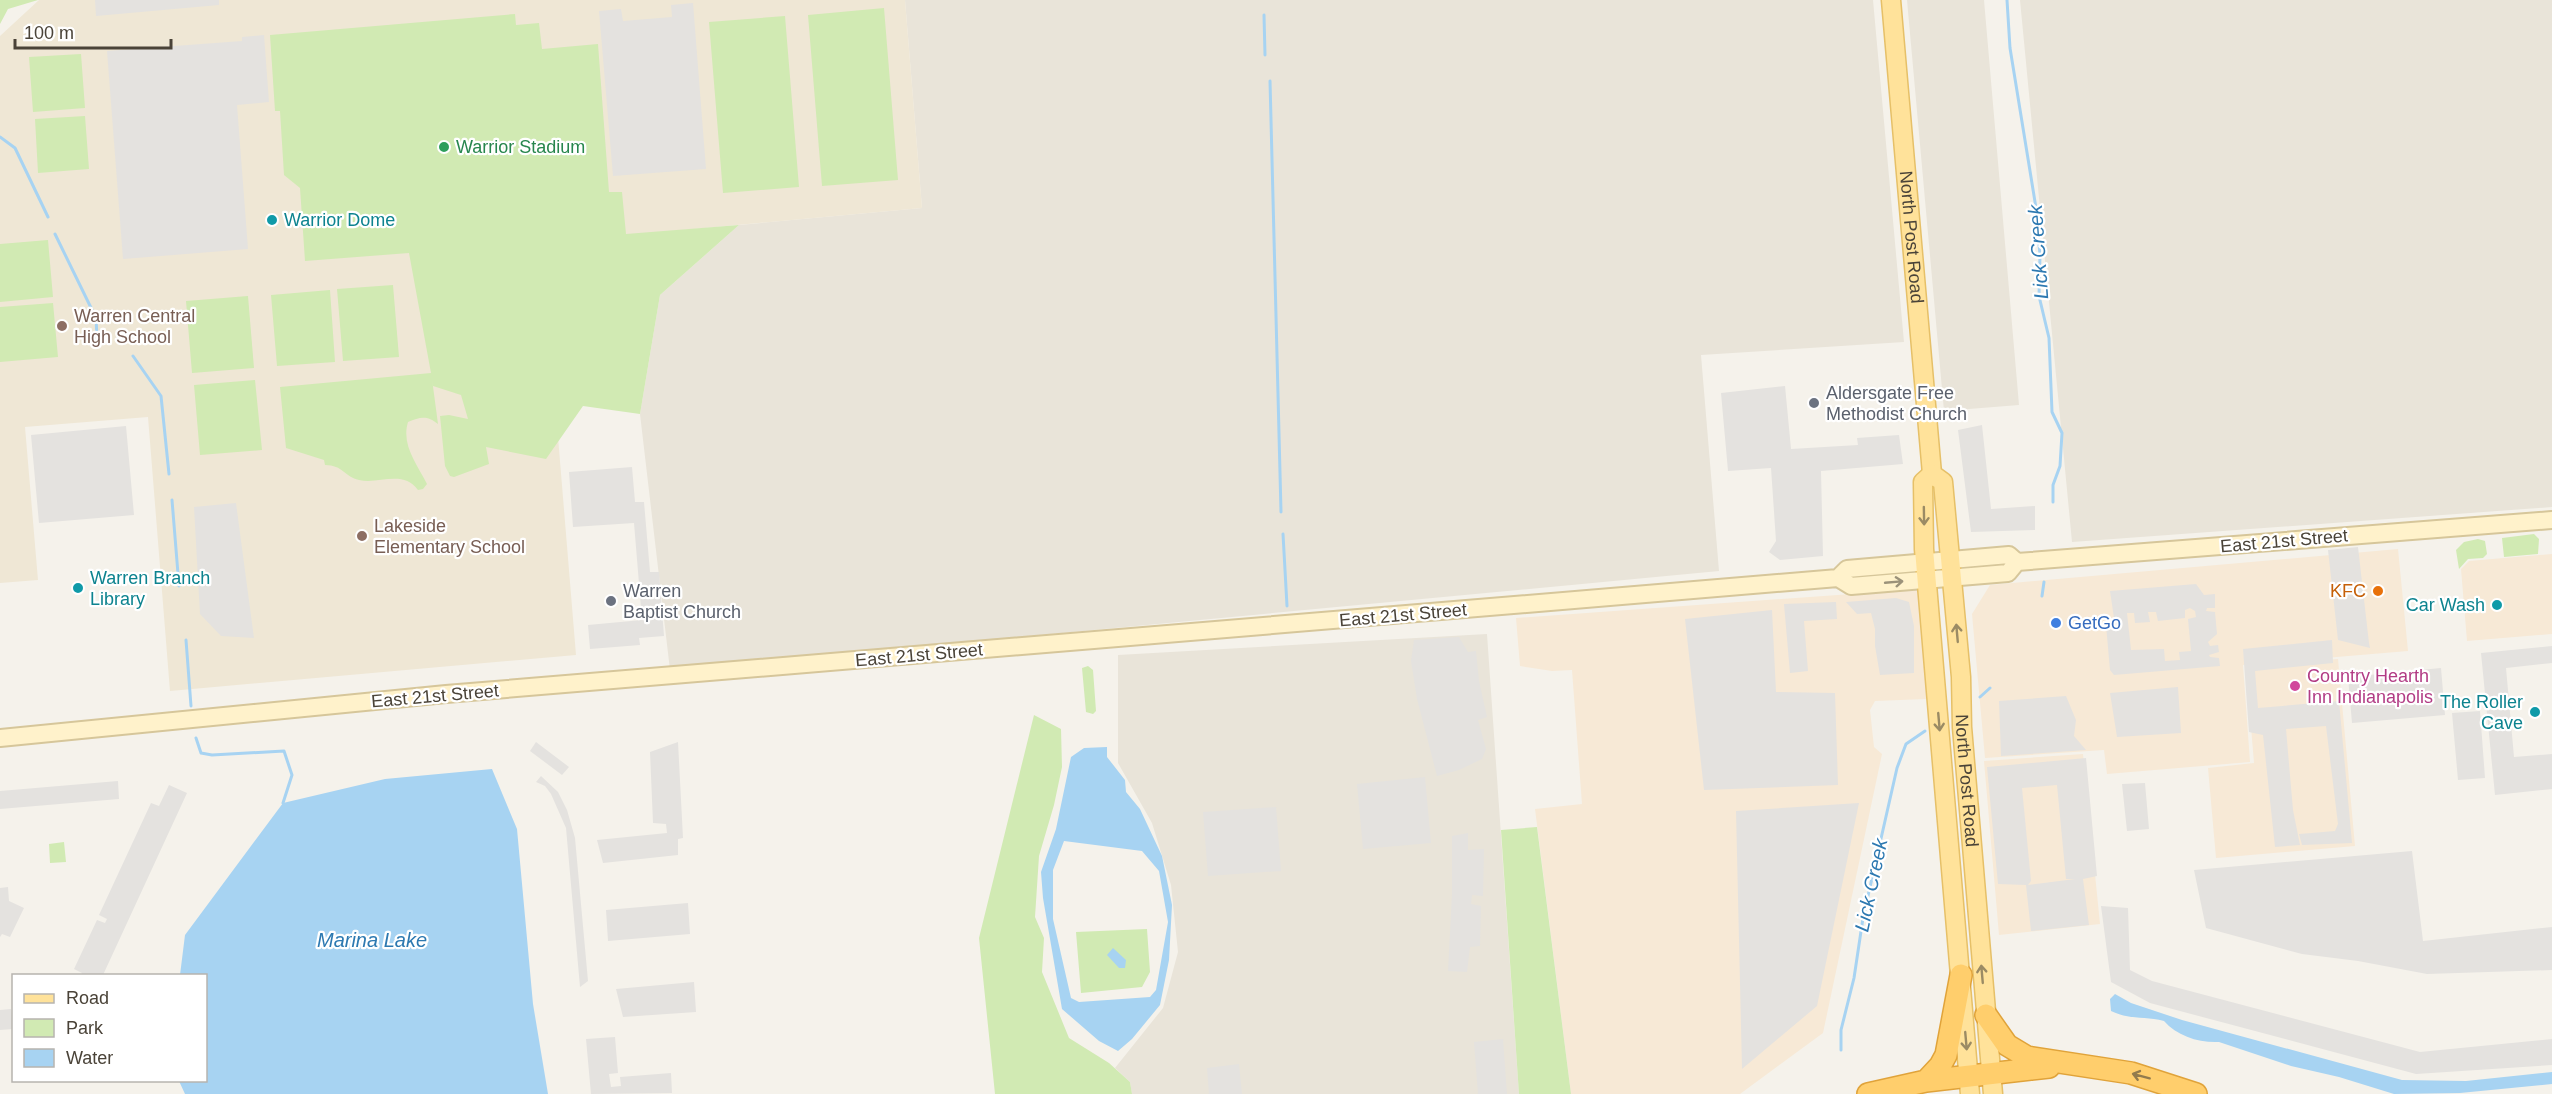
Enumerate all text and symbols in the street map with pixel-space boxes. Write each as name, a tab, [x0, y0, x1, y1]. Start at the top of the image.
scale bar	[15, 12, 171, 50]
text: 100 m	[24, 23, 74, 43]
place label: Warrior Stadium	[456, 137, 585, 157]
marker: Warrior Stadium	[437, 140, 451, 154]
street label: North Post Road	[1896, 170, 1927, 304]
water label: Lick Creek	[2024, 203, 2052, 300]
place label: Warrior Dome	[284, 210, 395, 230]
marker: Warrior Dome	[265, 213, 279, 227]
place label: Warren Central High School	[74, 306, 195, 347]
marker: Warren Central High School	[55, 319, 69, 333]
place label: Aldersgate Free Methodist Church	[1826, 383, 1967, 424]
marker: Aldersgate Free Methodist Church	[1807, 396, 1821, 410]
one-way arrow	[1918, 505, 1929, 525]
place label: Lakeside Elementary School	[374, 516, 525, 557]
street label: East 21st Street	[2219, 525, 2349, 557]
marker: Lakeside Elementary School	[355, 529, 369, 543]
place label: Warren Branch Library	[90, 568, 210, 609]
one-way arrow	[1884, 576, 1904, 587]
marker: Warren Branch Library	[71, 581, 85, 595]
place label: Warren Baptist Church	[623, 581, 741, 622]
place label: KFC	[2330, 581, 2366, 601]
marker: KFC	[2371, 584, 2385, 598]
marker: Warren Baptist Church	[604, 594, 618, 608]
place label: Car Wash	[2406, 595, 2485, 615]
marker: Car Wash	[2490, 598, 2504, 612]
street label: East 21st Street	[1338, 599, 1468, 631]
place label: GetGo	[2068, 613, 2121, 633]
marker: GetGo	[2049, 616, 2063, 630]
one-way arrow	[1951, 624, 1962, 644]
street label: East 21st Street	[854, 639, 984, 671]
place label: Country Hearth Inn Indianapolis	[2307, 666, 2433, 707]
marker: Country Hearth Inn Indianapolis	[2288, 679, 2302, 693]
street label: East 21st Street	[370, 680, 500, 712]
place label: The Roller Cave	[2440, 692, 2523, 733]
marker: The Roller Cave	[2528, 705, 2542, 719]
one-way arrow	[1934, 711, 1945, 731]
street label: North Post Road	[1952, 714, 1982, 848]
water label: Lick Creek	[1850, 836, 1892, 933]
water label: Marina Lake	[317, 929, 427, 951]
one-way arrow	[1977, 965, 1988, 985]
legend	[12, 974, 207, 1082]
text: Road	[66, 988, 109, 1008]
text: Park	[66, 1018, 104, 1038]
one-way arrow	[1961, 1031, 1972, 1051]
text: Water	[66, 1048, 113, 1068]
one-way arrow	[2132, 1070, 2151, 1081]

